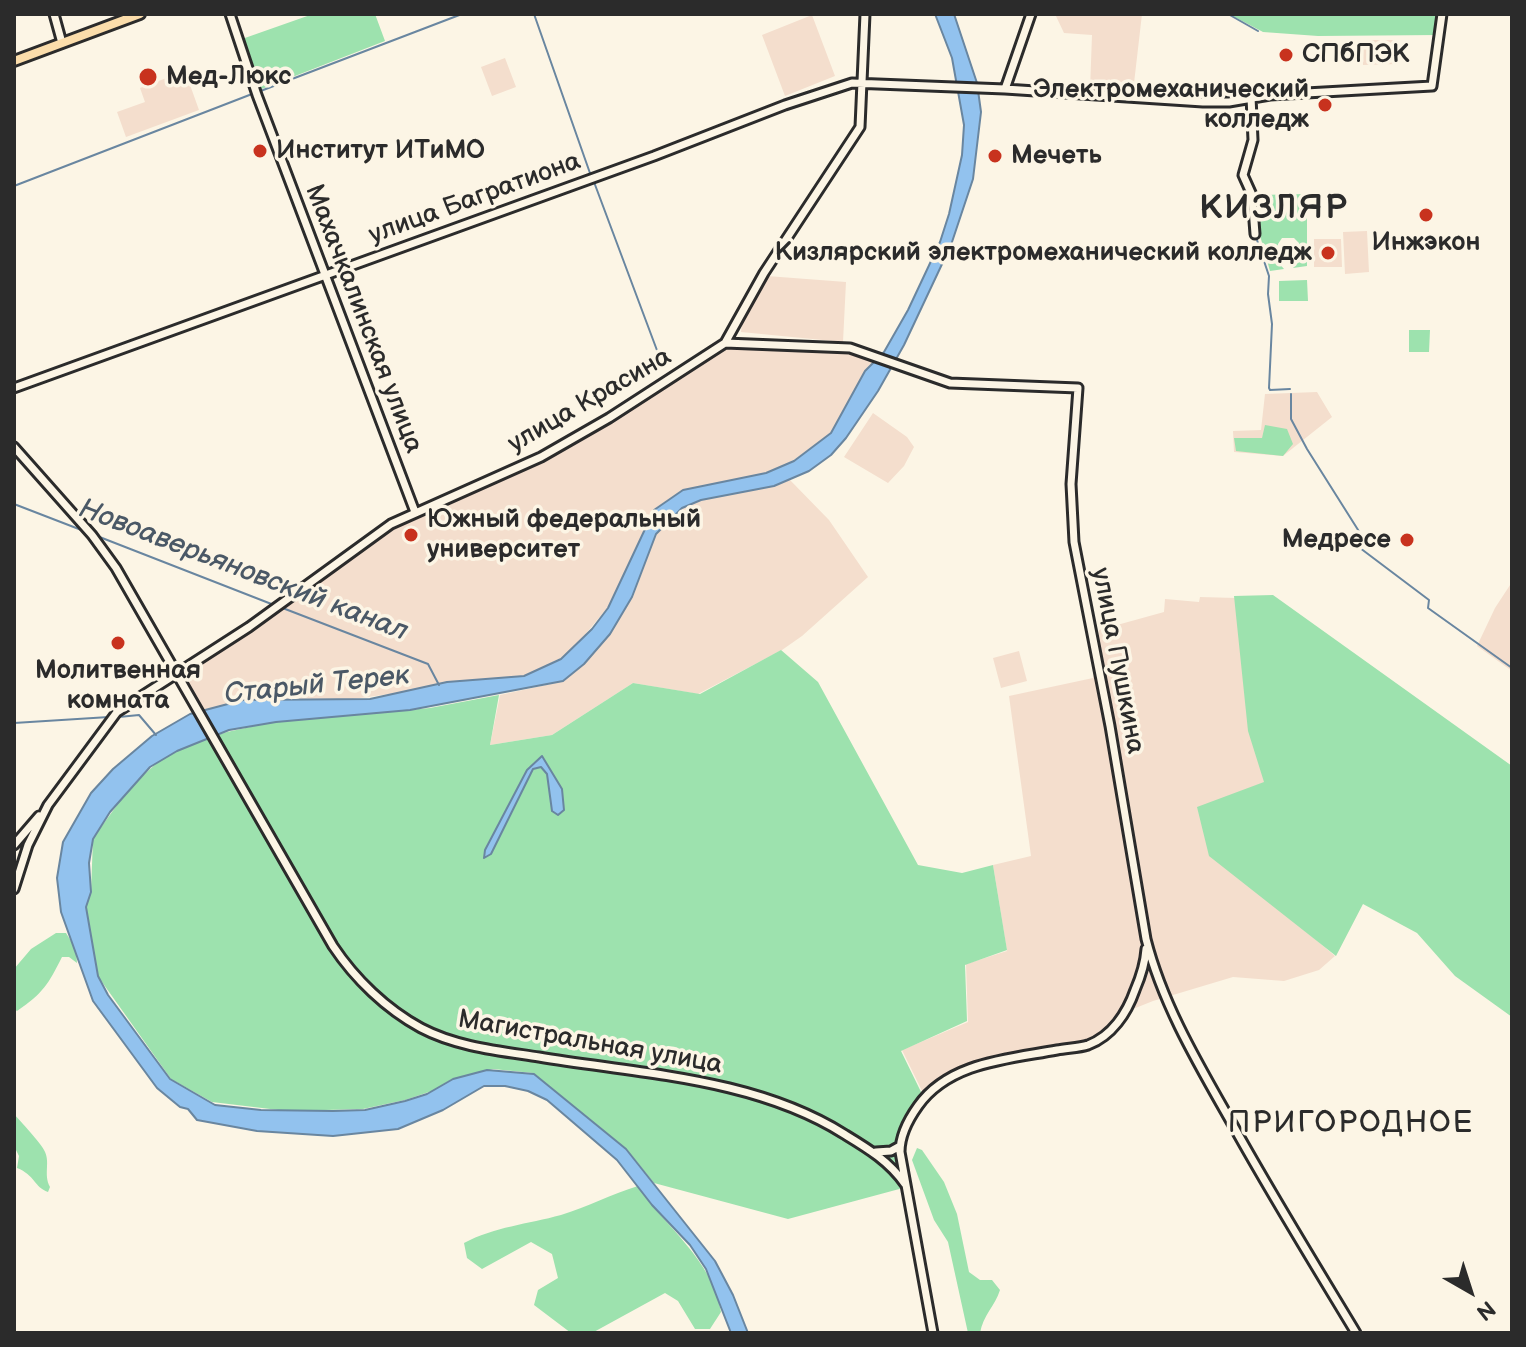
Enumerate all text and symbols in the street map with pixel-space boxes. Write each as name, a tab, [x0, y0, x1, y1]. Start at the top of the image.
place label: СПбПЭК	[1302, 39, 1410, 71]
marker: СПбПЭК	[1277, 46, 1295, 64]
place label: Мед-Люкс	[166, 61, 291, 93]
marker: Мед-Люкс	[137, 66, 159, 88]
place label: Электромеханический колледж	[1033, 74, 1309, 136]
marker: Электромеханический колледж	[1316, 96, 1334, 114]
place label: Институт ИТиМО	[276, 135, 485, 167]
place label: Мечеть	[1011, 140, 1102, 172]
marker: Институт ИТиМО	[251, 142, 269, 160]
street label: улица Багратиона	[365, 146, 585, 252]
marker: Мечеть	[986, 147, 1004, 165]
street label: Махачкалинская улица	[297, 180, 429, 458]
district label: КИЗЛЯР	[1199, 189, 1349, 229]
marker: Инжэкон	[1417, 206, 1435, 224]
place label: Инжэкон	[1371, 227, 1481, 259]
place label: Кизлярский электромеханический колледж	[775, 237, 1312, 269]
marker: Кизлярский электромеханический колледж	[1319, 244, 1337, 262]
street label: улица Красина	[503, 342, 677, 460]
water label: Новоаверьяновский канал	[74, 493, 412, 649]
place label: Южный федеральный университет	[427, 504, 701, 566]
place label: Медресе	[1282, 524, 1391, 556]
marker: Южный федеральный университет	[402, 526, 420, 544]
marker: Медресе	[1398, 531, 1416, 549]
street label: улица Пушкина	[1084, 565, 1150, 757]
marker: Молитвенная комната	[109, 634, 127, 652]
place label: Молитвенная комната	[35, 655, 201, 716]
water label: Старый Терек	[223, 660, 411, 712]
street label: Магистральная улица	[455, 1004, 725, 1082]
district label: ПРИГОРОДНОЕ	[1228, 1106, 1474, 1142]
north arrow	[1430, 1251, 1510, 1331]
text: N	[1470, 1294, 1500, 1326]

